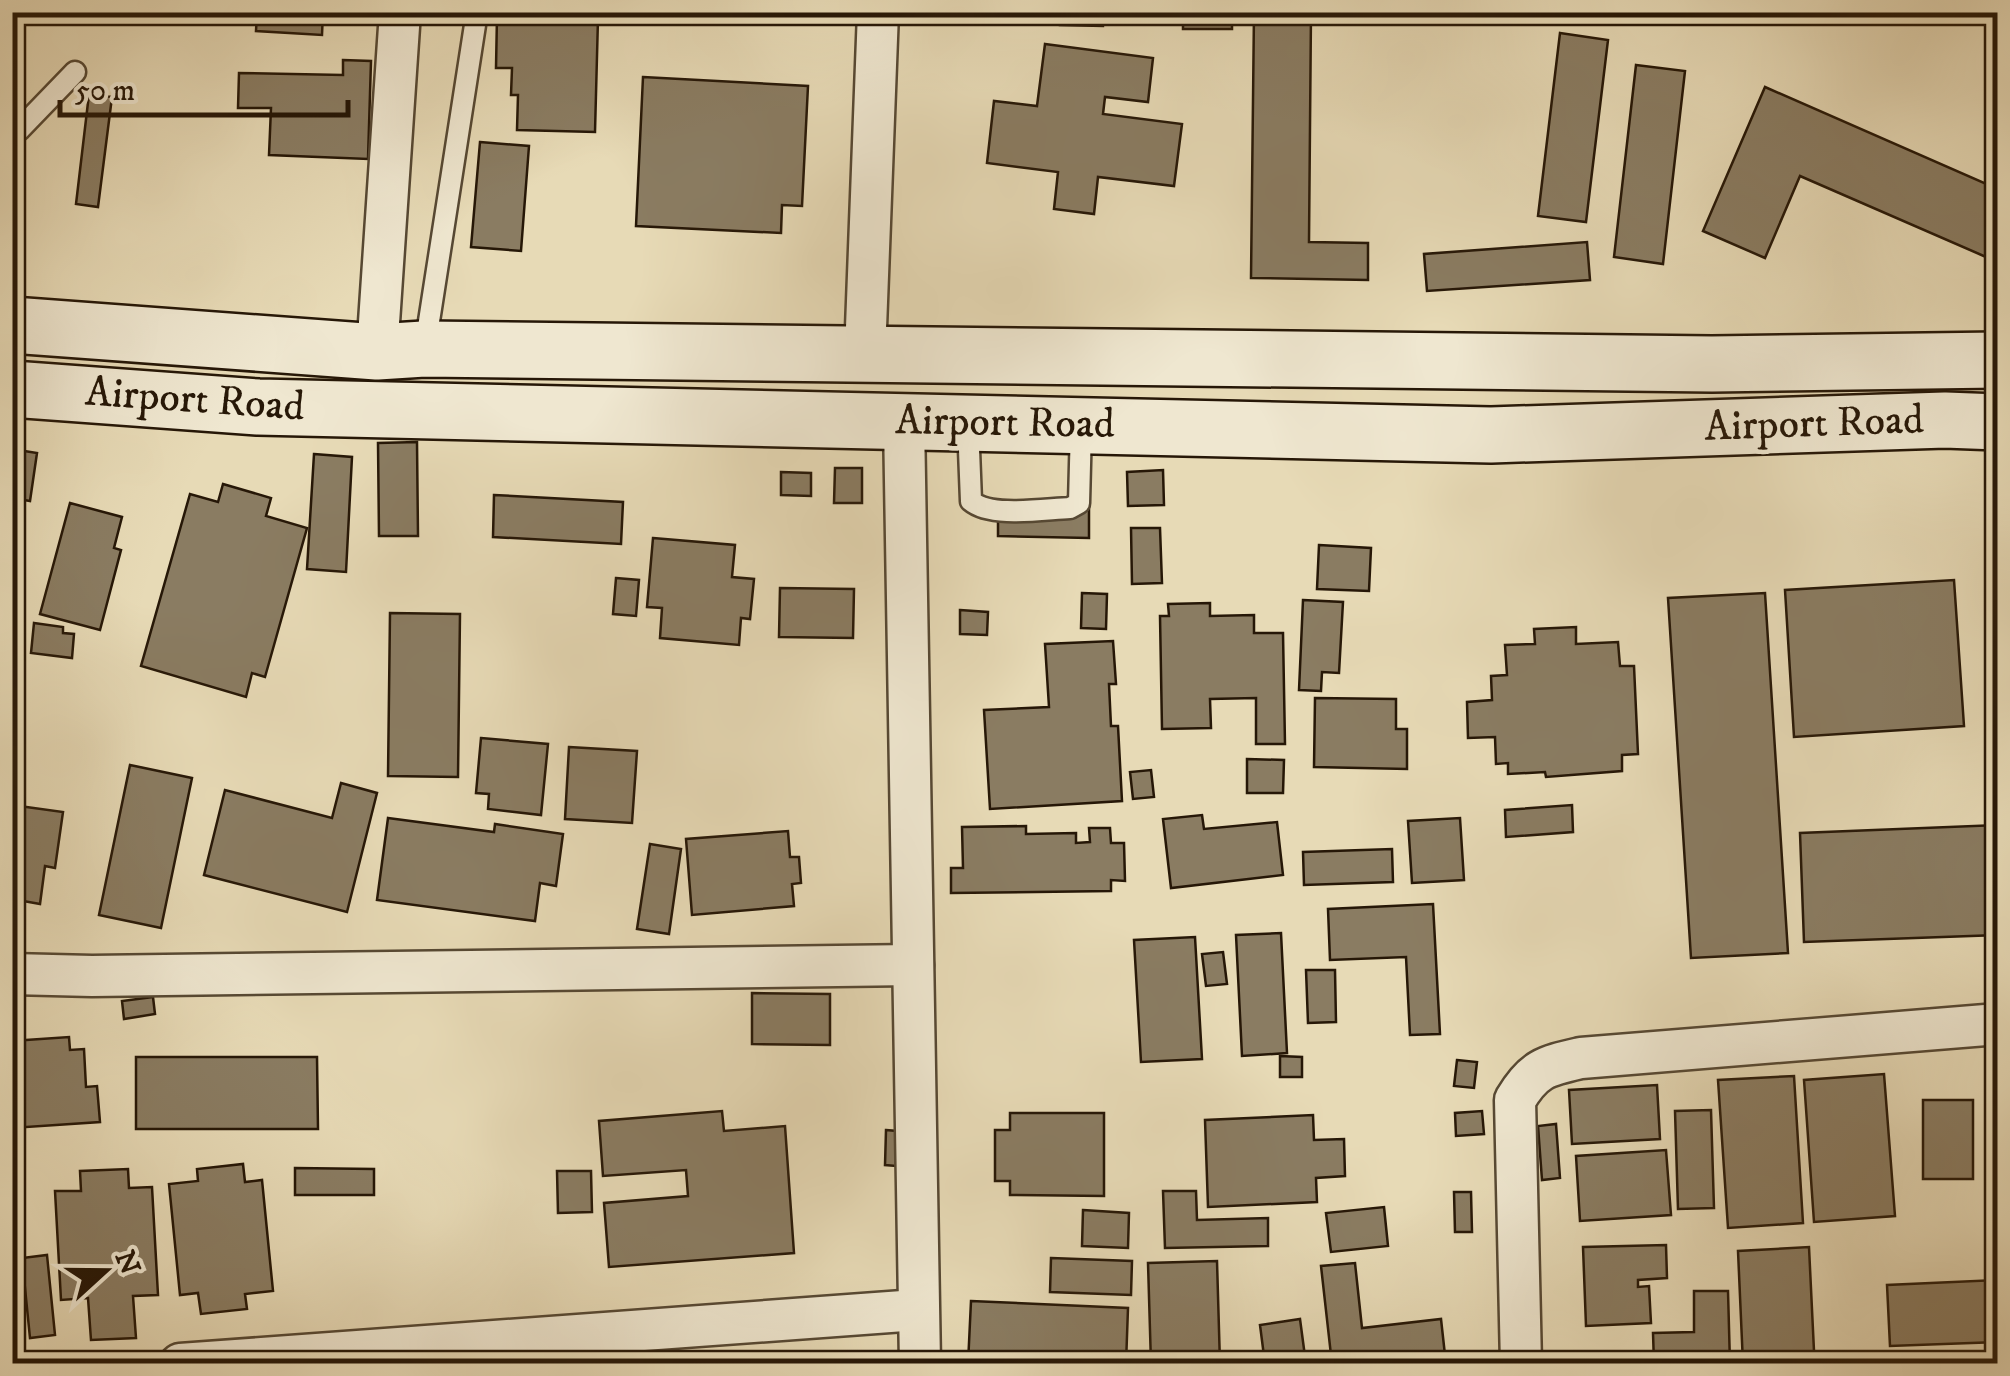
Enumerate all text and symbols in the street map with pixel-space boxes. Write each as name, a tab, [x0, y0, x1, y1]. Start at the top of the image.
scale bar	[60, 55, 348, 117]
text: 50 m	[75, 73, 135, 110]
street label: Airport Road	[84, 366, 306, 434]
street label: Airport Road	[1703, 394, 1925, 454]
street label: Airport Road	[895, 395, 1115, 451]
north arrow	[55, 1221, 155, 1321]
text: N	[106, 1246, 147, 1280]

